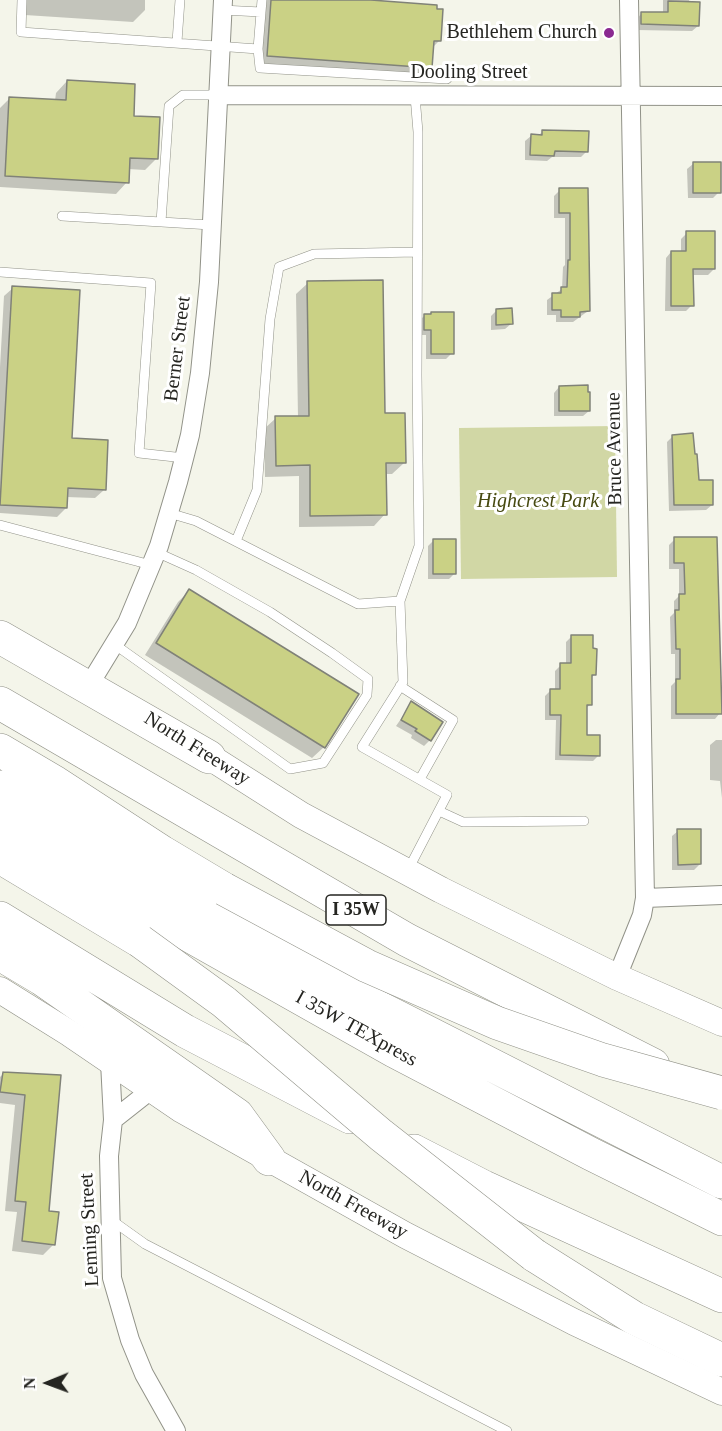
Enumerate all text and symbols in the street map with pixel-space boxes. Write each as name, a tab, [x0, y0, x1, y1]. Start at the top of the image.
place label: Bethlehem Church	[446, 21, 597, 45]
marker: Bethlehem Church	[602, 26, 616, 40]
street label: Dooling Street	[410, 61, 528, 85]
street label: Berner Street	[160, 295, 196, 403]
street label: Bruce Avenue	[602, 392, 628, 506]
park label: Highcrest Park	[477, 490, 599, 514]
street label: North Freeway	[140, 707, 254, 791]
road number: I 35W	[326, 895, 386, 925]
street label: I 35W TEXpress	[291, 986, 421, 1072]
street label: North Freeway	[294, 1165, 412, 1245]
street label: Leming Street	[75, 1173, 105, 1287]
north arrow	[18, 1353, 78, 1413]
text: N	[21, 1377, 38, 1389]

